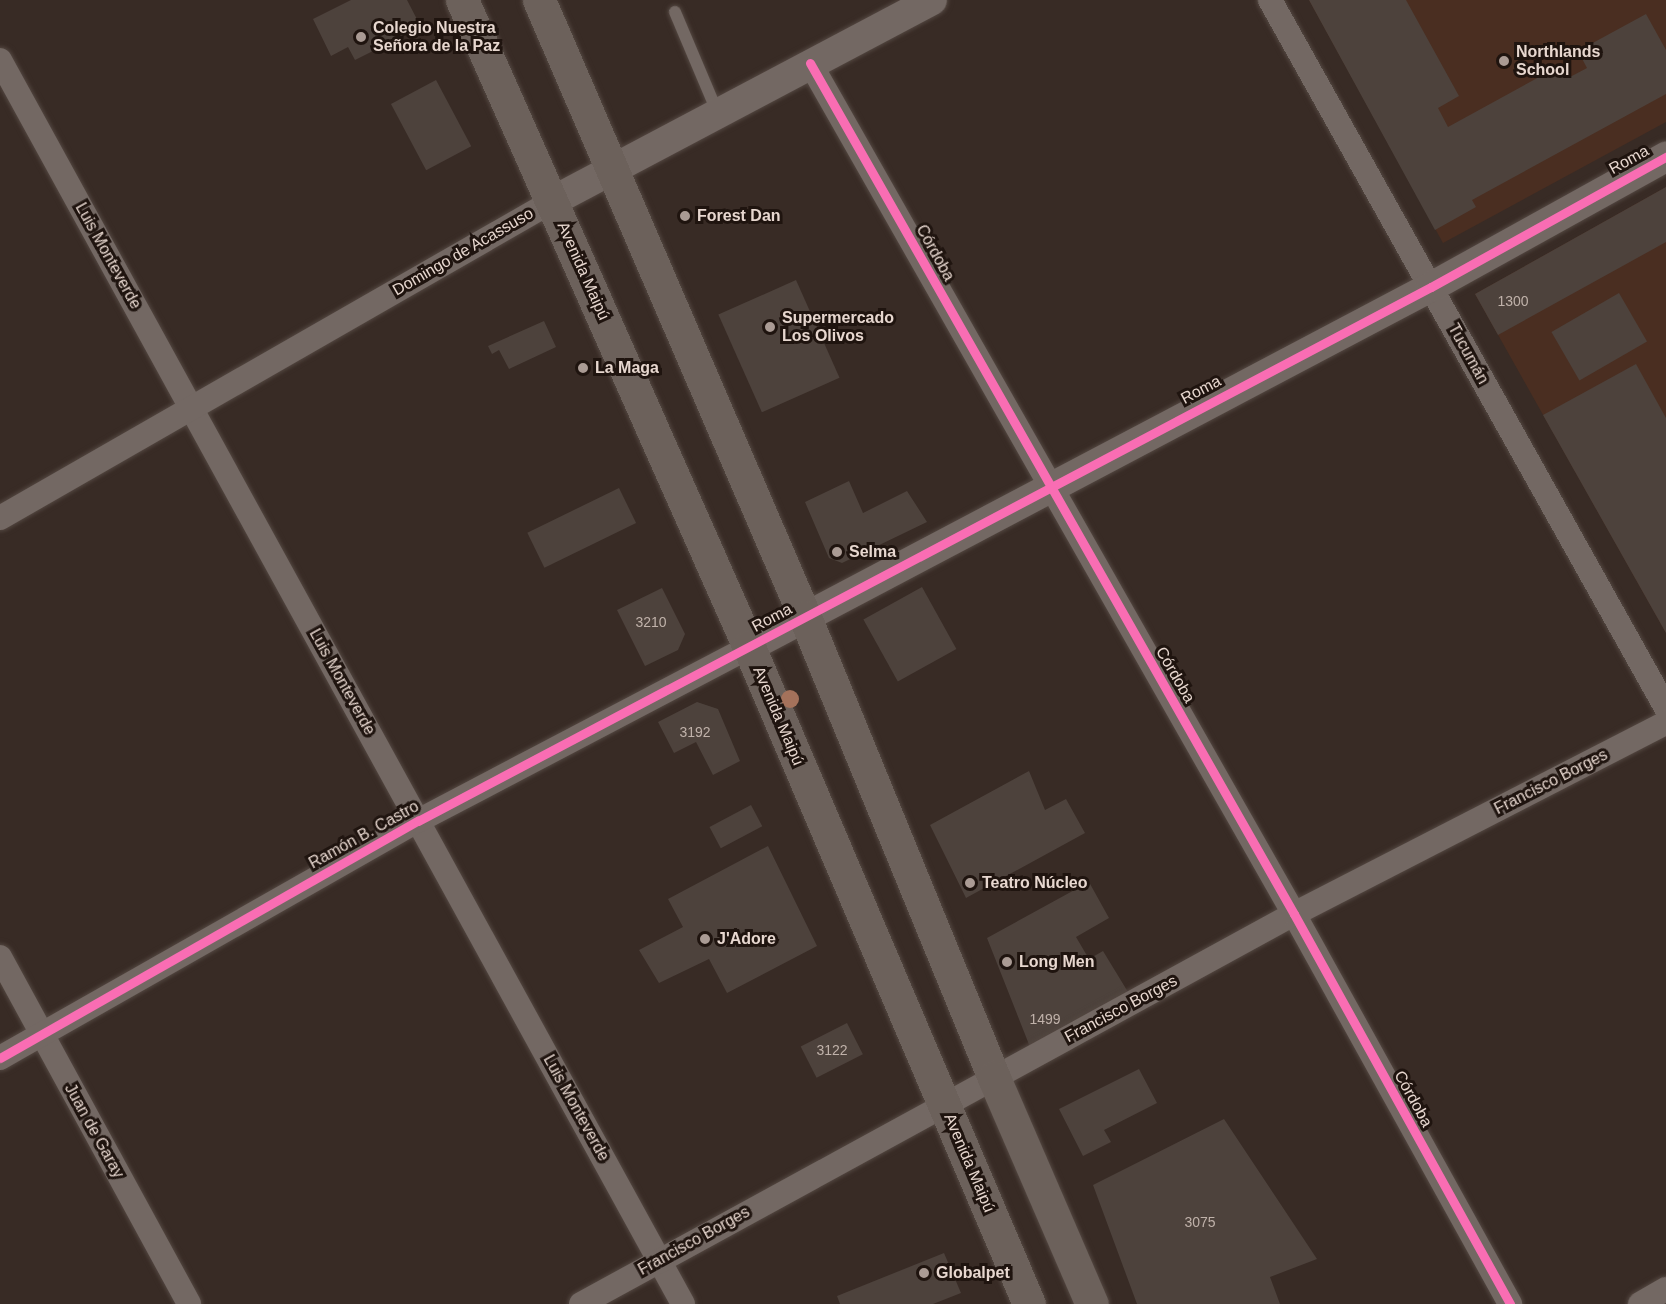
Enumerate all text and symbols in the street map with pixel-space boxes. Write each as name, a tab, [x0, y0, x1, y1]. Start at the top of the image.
place label: Colegio Nuestra Señora de la Paz	[373, 18, 500, 56]
marker: Colegio Nuestra Señora de la Paz	[354, 30, 368, 44]
place label: Northlands School	[1516, 42, 1600, 80]
marker: Northlands School	[1497, 54, 1511, 68]
street label: Roma	[1606, 141, 1652, 179]
street label: Luis Monteverde	[71, 200, 145, 312]
street label: Domingo de Acassuso	[389, 204, 537, 300]
place label: Forest Dan	[697, 206, 781, 226]
marker: Forest Dan	[678, 209, 692, 223]
street label: Avenida Maipú	[553, 219, 613, 323]
street label: Córdoba	[912, 222, 958, 284]
house number: 1300	[1497, 293, 1529, 309]
place label: Supermercado Los Olivos	[782, 308, 894, 346]
marker: Supermercado Los Olivos	[763, 320, 777, 334]
street label: Tucumán	[1444, 320, 1492, 388]
place label: La Maga	[595, 358, 659, 378]
marker: La Maga	[576, 361, 590, 375]
street label: Roma	[1178, 372, 1224, 408]
place label: Selma	[849, 542, 896, 562]
marker: Selma	[830, 545, 844, 559]
street label: Roma	[749, 600, 795, 636]
house number: 3210	[635, 614, 667, 630]
street label: Luis Monteverde	[305, 626, 379, 738]
street label: Córdoba	[1151, 644, 1199, 706]
street label: Avenida Maipú	[749, 664, 807, 768]
house number: 3192	[679, 724, 711, 740]
street label: Francisco Borges	[1491, 745, 1611, 819]
street label: Ramón B. Castro	[306, 797, 422, 873]
place label: Teatro Núcleo	[982, 873, 1088, 893]
marker: Teatro Núcleo	[963, 876, 977, 890]
place label: J'Adore	[717, 929, 776, 949]
marker: J'Adore	[698, 932, 712, 946]
place label: Long Men	[1019, 952, 1095, 972]
marker: Long Men	[1000, 955, 1014, 969]
street label: Francisco Borges	[1062, 971, 1180, 1047]
house number: 1499	[1029, 1011, 1061, 1027]
house number: 3122	[816, 1042, 848, 1058]
street label: Luis Monteverde	[539, 1052, 613, 1164]
street label: Córdoba	[1390, 1068, 1436, 1130]
street label: Juan de Garay	[60, 1080, 128, 1182]
street label: Avenida Maipú	[940, 1111, 998, 1215]
street label: Francisco Borges	[635, 1202, 753, 1280]
house number: 3075	[1184, 1214, 1216, 1230]
place label: Globalpet	[936, 1263, 1010, 1283]
marker: Globalpet	[917, 1266, 931, 1280]

